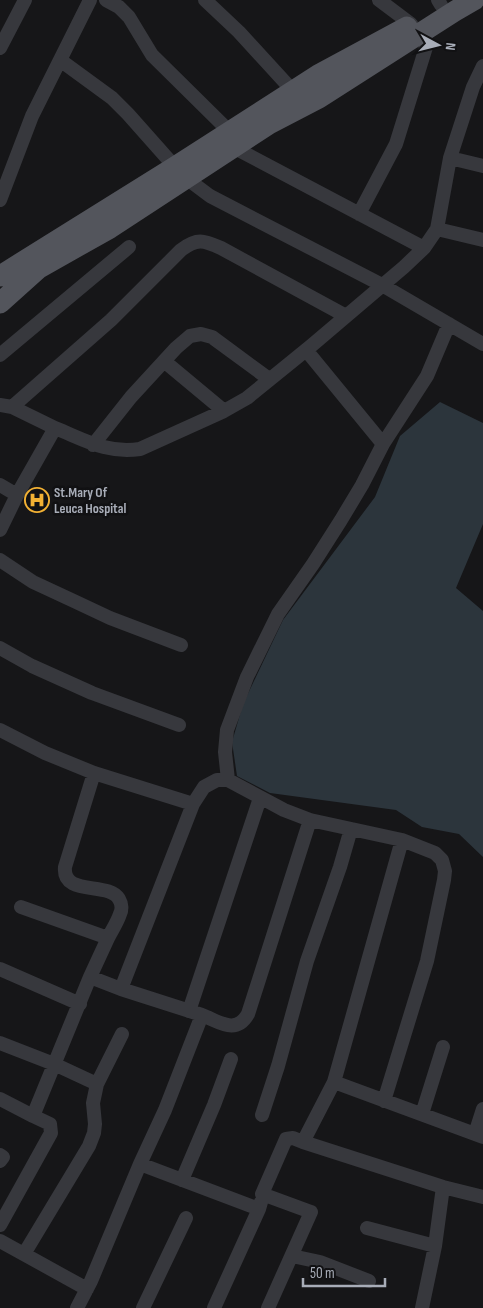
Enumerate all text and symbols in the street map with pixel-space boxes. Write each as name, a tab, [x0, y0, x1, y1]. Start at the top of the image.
north arrow	[413, 20, 463, 70]
text: N	[442, 42, 459, 51]
place label: St.Mary Of Leuca Hospital	[54, 484, 126, 517]
hospital icon: St.Mary Of Leuca Hospital	[24, 487, 50, 513]
scale bar	[303, 1256, 386, 1288]
text: 50 m	[310, 1264, 335, 1283]

